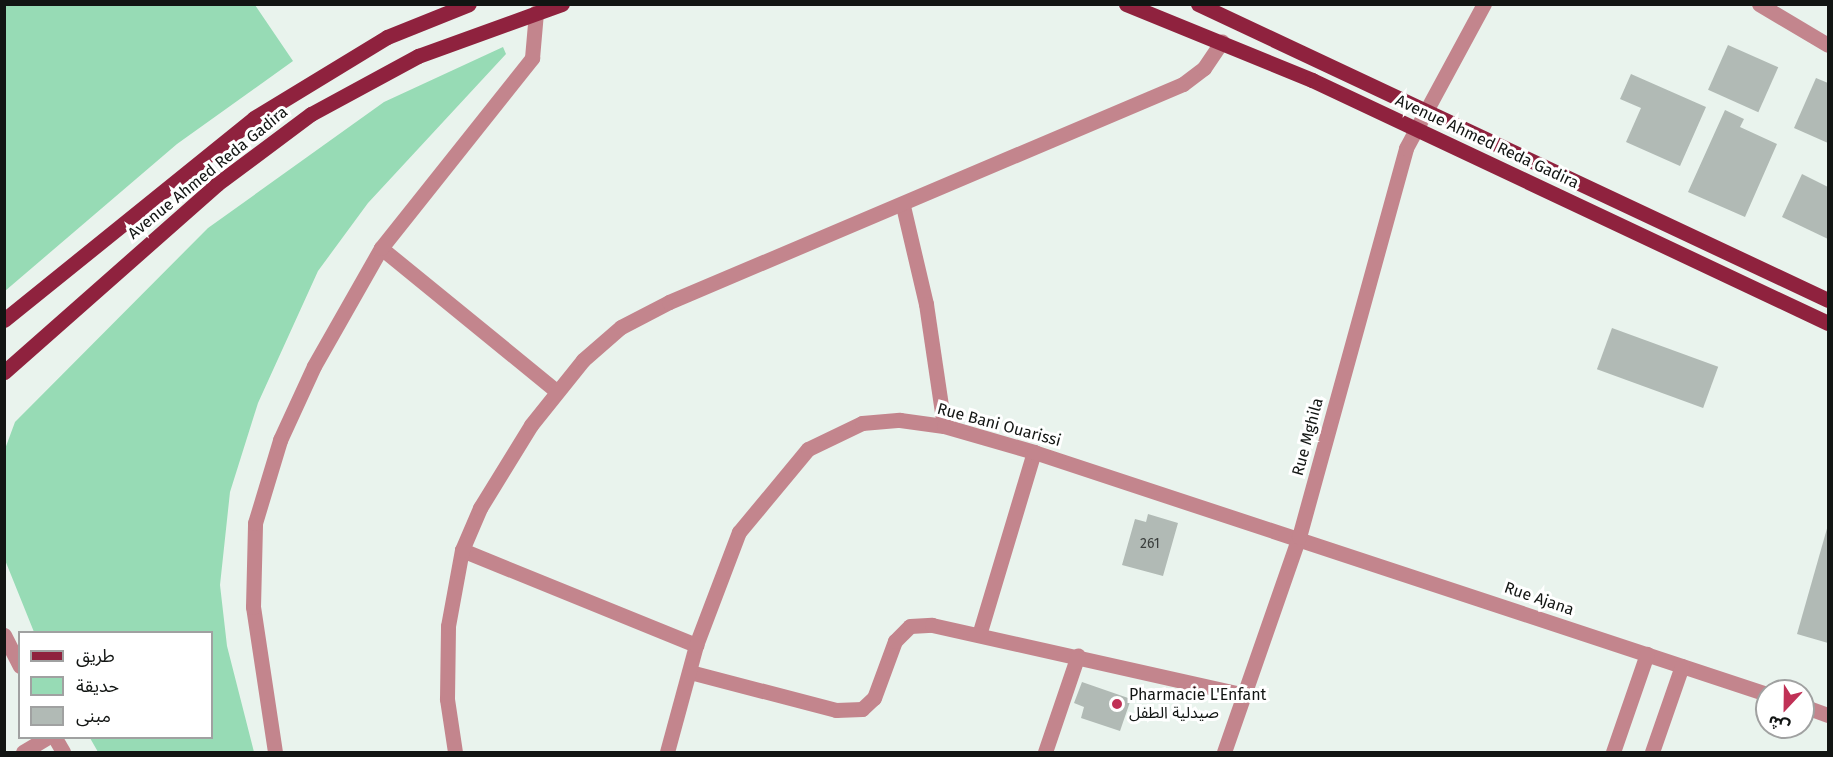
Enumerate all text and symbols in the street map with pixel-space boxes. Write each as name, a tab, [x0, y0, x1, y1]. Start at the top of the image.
street label: Avenue Ahmed Reda Gadira	[1392, 91, 1582, 193]
street label: Avenue Ahmed Reda Gadira	[124, 103, 292, 243]
street label: Rue Mghila	[1288, 396, 1328, 478]
street label: Rue Bani Ouarissi	[935, 399, 1063, 451]
house number: 261	[1140, 536, 1160, 552]
street label: Rue Ajana	[1502, 578, 1576, 620]
legend	[18, 631, 213, 739]
text: طريق	[76, 645, 115, 667]
text: حديقة	[76, 675, 119, 697]
north arrow	[1755, 679, 1815, 739]
place label: Pharmacie L'Enfant صيدلية الطفل	[1129, 685, 1266, 723]
marker: Pharmacie L'Enfant صيدلية الطفل	[1110, 697, 1124, 711]
text: مبنى	[76, 705, 111, 727]
text: ش	[1765, 711, 1793, 737]

